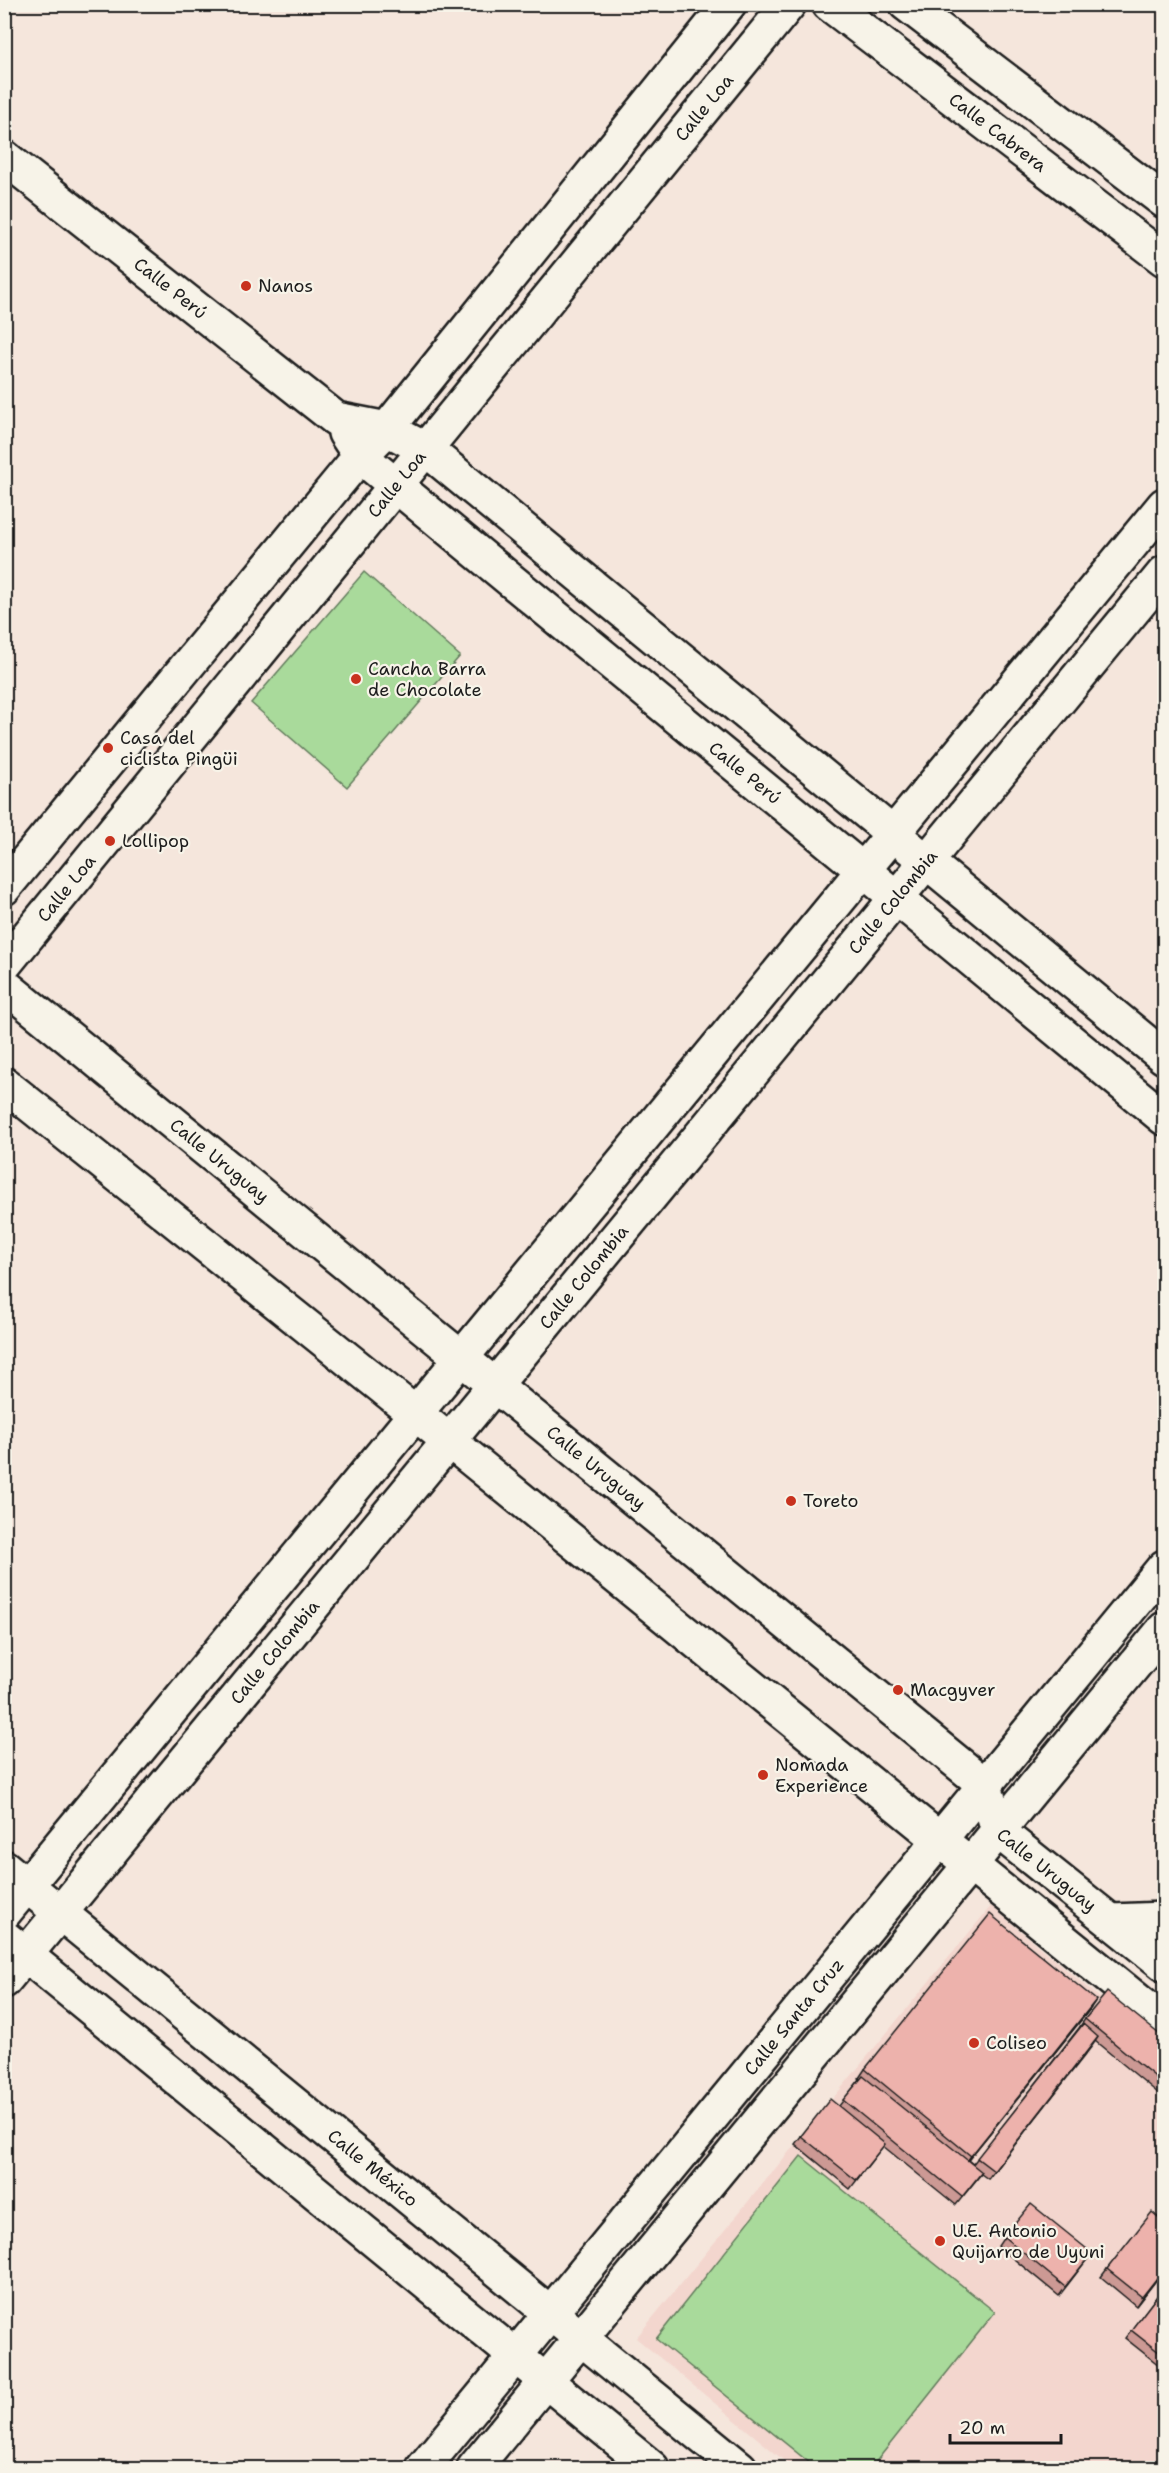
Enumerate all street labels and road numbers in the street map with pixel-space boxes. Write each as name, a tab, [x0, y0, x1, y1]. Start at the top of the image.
street label: Calle Loa	[670, 69, 739, 146]
street label: Calle Cabrera	[944, 87, 1052, 177]
street label: Calle Perú	[129, 252, 212, 325]
street label: Calle Loa	[362, 445, 432, 523]
street label: Calle Perú	[704, 736, 786, 810]
street label: Calle Colombia	[843, 845, 943, 959]
street label: Calle Loa	[32, 850, 101, 927]
street label: Calle Uruguay	[165, 1113, 274, 1208]
street label: Calle Colombia	[534, 1220, 634, 1334]
street label: Calle Uruguay	[541, 1420, 651, 1516]
street label: Calle Colombia	[225, 1595, 325, 1709]
street label: Calle Uruguay	[992, 1823, 1102, 1917]
street label: Calle Santa Cruz	[739, 1953, 849, 2081]
street label: Calle México	[322, 2124, 423, 2212]

